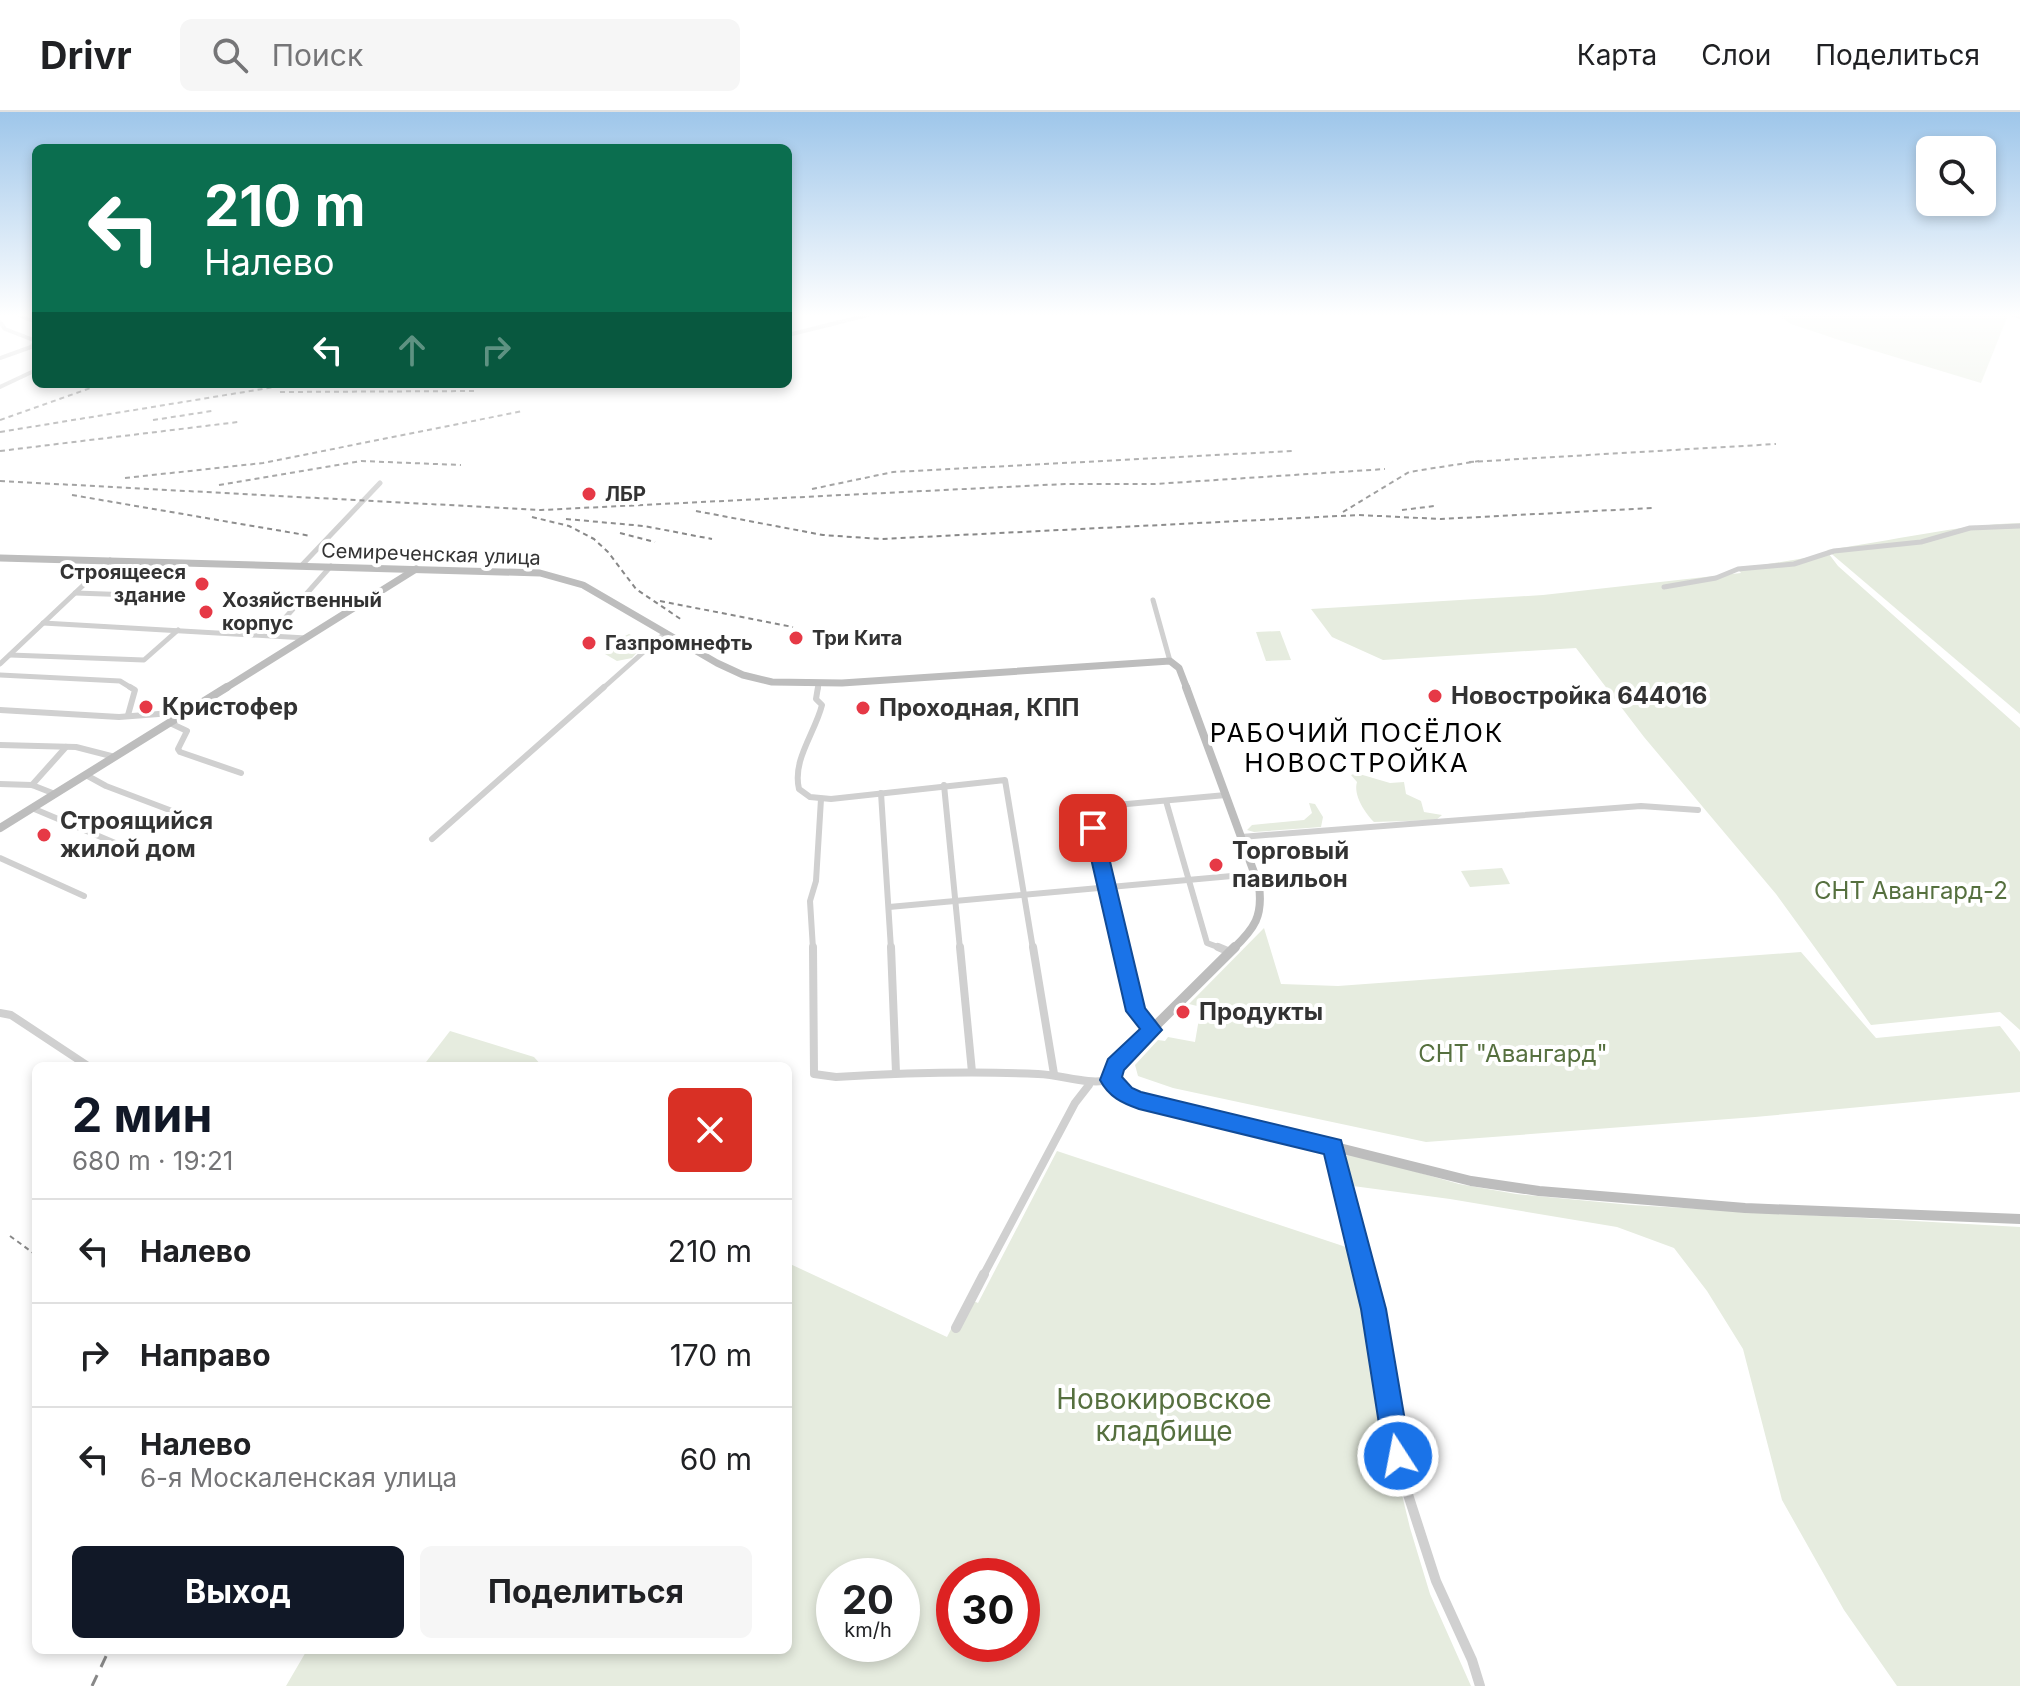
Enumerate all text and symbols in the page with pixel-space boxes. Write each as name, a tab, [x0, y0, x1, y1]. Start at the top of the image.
search box	[180, 19, 740, 91]
text: Drivr	[40, 32, 132, 78]
icon: search	[208, 33, 252, 77]
text: Поиск	[272, 37, 363, 73]
text: Карта	[1577, 38, 1657, 72]
text: Слои	[1701, 38, 1771, 72]
text: Поделиться	[1815, 38, 1980, 72]
map controls	[1916, 136, 1996, 216]
button: search	[1916, 136, 1996, 216]
text: 210 m	[204, 172, 366, 240]
icon: left	[72, 176, 176, 280]
text: Налево	[204, 240, 335, 284]
icon: left	[306, 328, 350, 372]
icon: ahead	[390, 328, 434, 372]
icon: right	[474, 328, 518, 372]
place label: ЛБР	[605, 482, 646, 506]
marker: ЛБР	[580, 485, 598, 503]
street label: Семиреченская улица	[321, 538, 541, 570]
place label: Строящееся здание	[60, 560, 186, 607]
marker: Строящееся здание	[193, 575, 211, 593]
place label: Хозяйственный корпус	[222, 588, 382, 635]
marker: Хозяйственный корпус	[197, 603, 215, 621]
place label: Три Кита	[812, 626, 902, 650]
marker: Три Кита	[787, 629, 805, 647]
place label: Газпромнефть	[605, 631, 753, 655]
marker: Газпромнефть	[580, 634, 598, 652]
place label: Новостройка 644016	[1451, 681, 1707, 710]
marker: Новостройка 644016	[1426, 687, 1444, 705]
place label: Кристофер	[162, 692, 298, 721]
place label: Проходная, КПП	[879, 693, 1079, 722]
marker: Кристофер	[137, 698, 155, 716]
marker: Проходная, КПП	[854, 699, 872, 717]
district label: РАБОЧИЙ ПОСЁЛОК НОВОСТРОЙКА	[1210, 717, 1504, 778]
pin	[1059, 794, 1127, 862]
place label: Строящийся жилой дом	[60, 806, 213, 863]
icon: arrive	[1071, 806, 1115, 850]
marker: Строящийся жилой дом	[35, 826, 53, 844]
place label: Торговый павильон	[1232, 836, 1349, 893]
marker: Торговый павильон	[1207, 856, 1225, 874]
park label: СНТ Авангард-2	[1814, 876, 2008, 905]
place label: Продукты	[1199, 997, 1323, 1026]
marker: Продукты	[1174, 1003, 1192, 1021]
park label: СНТ "Авангард"	[1418, 1039, 1608, 1068]
text: 2 мин	[72, 1085, 212, 1144]
button: close	[668, 1088, 752, 1172]
text: 680 m · 19:21	[72, 1145, 233, 1176]
icon: left	[72, 1229, 116, 1273]
text: Налево	[140, 1233, 252, 1269]
text: 210 m	[668, 1233, 752, 1269]
icon: right	[72, 1333, 116, 1377]
text: Направо	[140, 1337, 271, 1373]
text: 170 m	[670, 1337, 752, 1373]
park label: Новокировское кладбище	[1056, 1382, 1272, 1448]
position arrow	[1356, 1414, 1440, 1498]
text: Налево	[140, 1426, 252, 1462]
icon: left	[72, 1437, 116, 1481]
text: 60 m	[680, 1441, 752, 1477]
text: 6-я Москаленская улица	[140, 1462, 457, 1493]
button: Выход	[72, 1546, 404, 1638]
button: Поделиться	[420, 1546, 752, 1638]
speed limit sign: 30	[936, 1558, 1040, 1662]
text: 20	[842, 1575, 894, 1624]
text: km/h	[844, 1618, 892, 1642]

